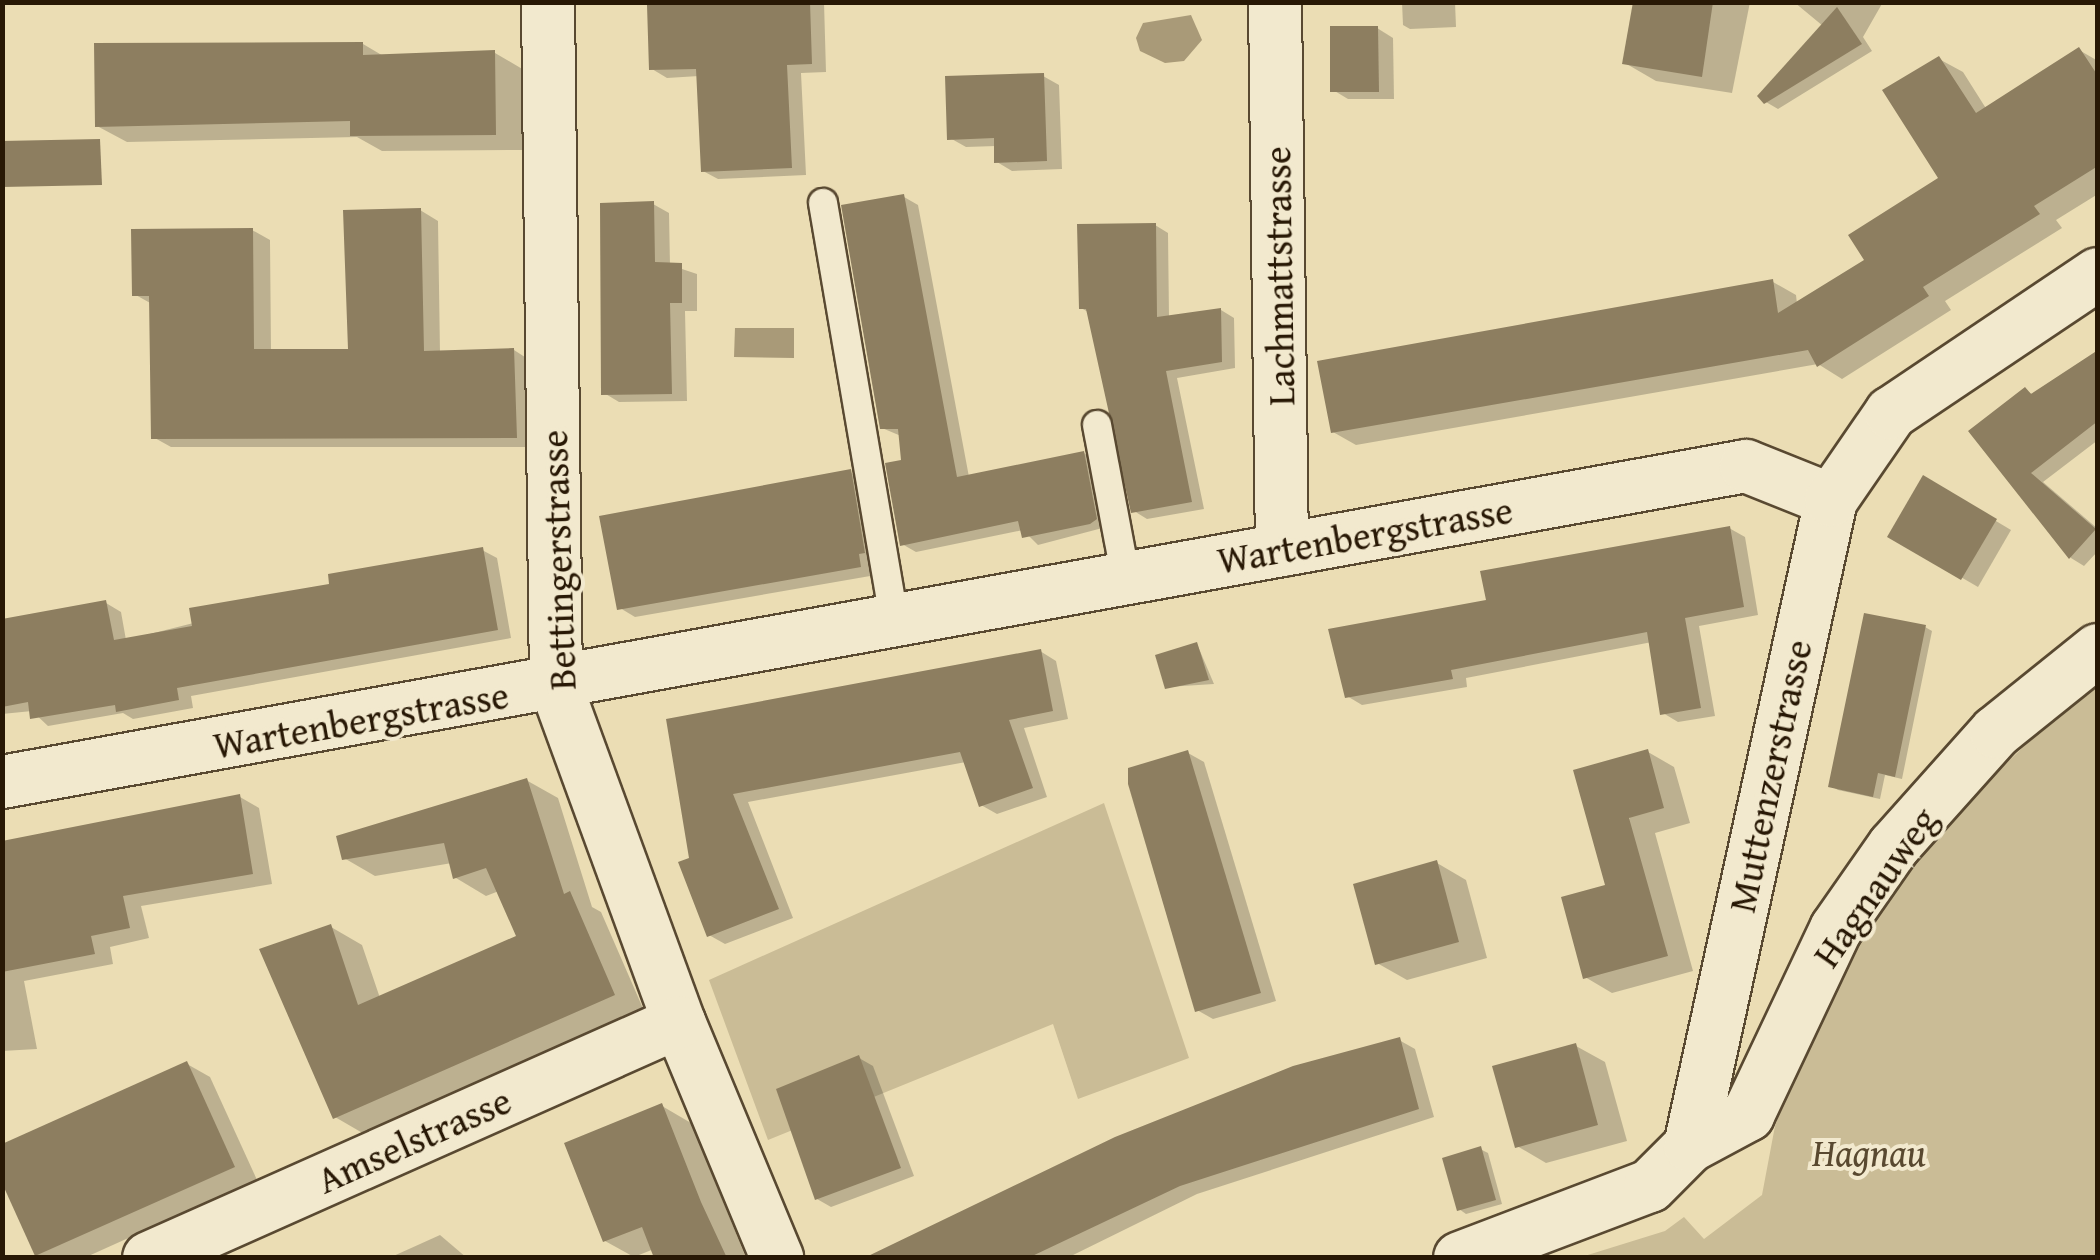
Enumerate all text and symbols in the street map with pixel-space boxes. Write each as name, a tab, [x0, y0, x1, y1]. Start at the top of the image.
street label: Lachmattstrasse	[1254, 146, 1304, 406]
street label: Bettingerstrasse	[531, 429, 585, 691]
street label: Wartenbergstrasse	[1214, 487, 1516, 583]
street label: Muttenzerstrasse	[1719, 636, 1821, 916]
street label: Wartenbergstrasse	[210, 672, 512, 768]
street label: Hagnauweg	[1803, 798, 1947, 976]
street label: Amselstrasse	[310, 1077, 518, 1203]
park label: Hagnau	[1812, 1130, 1926, 1176]

